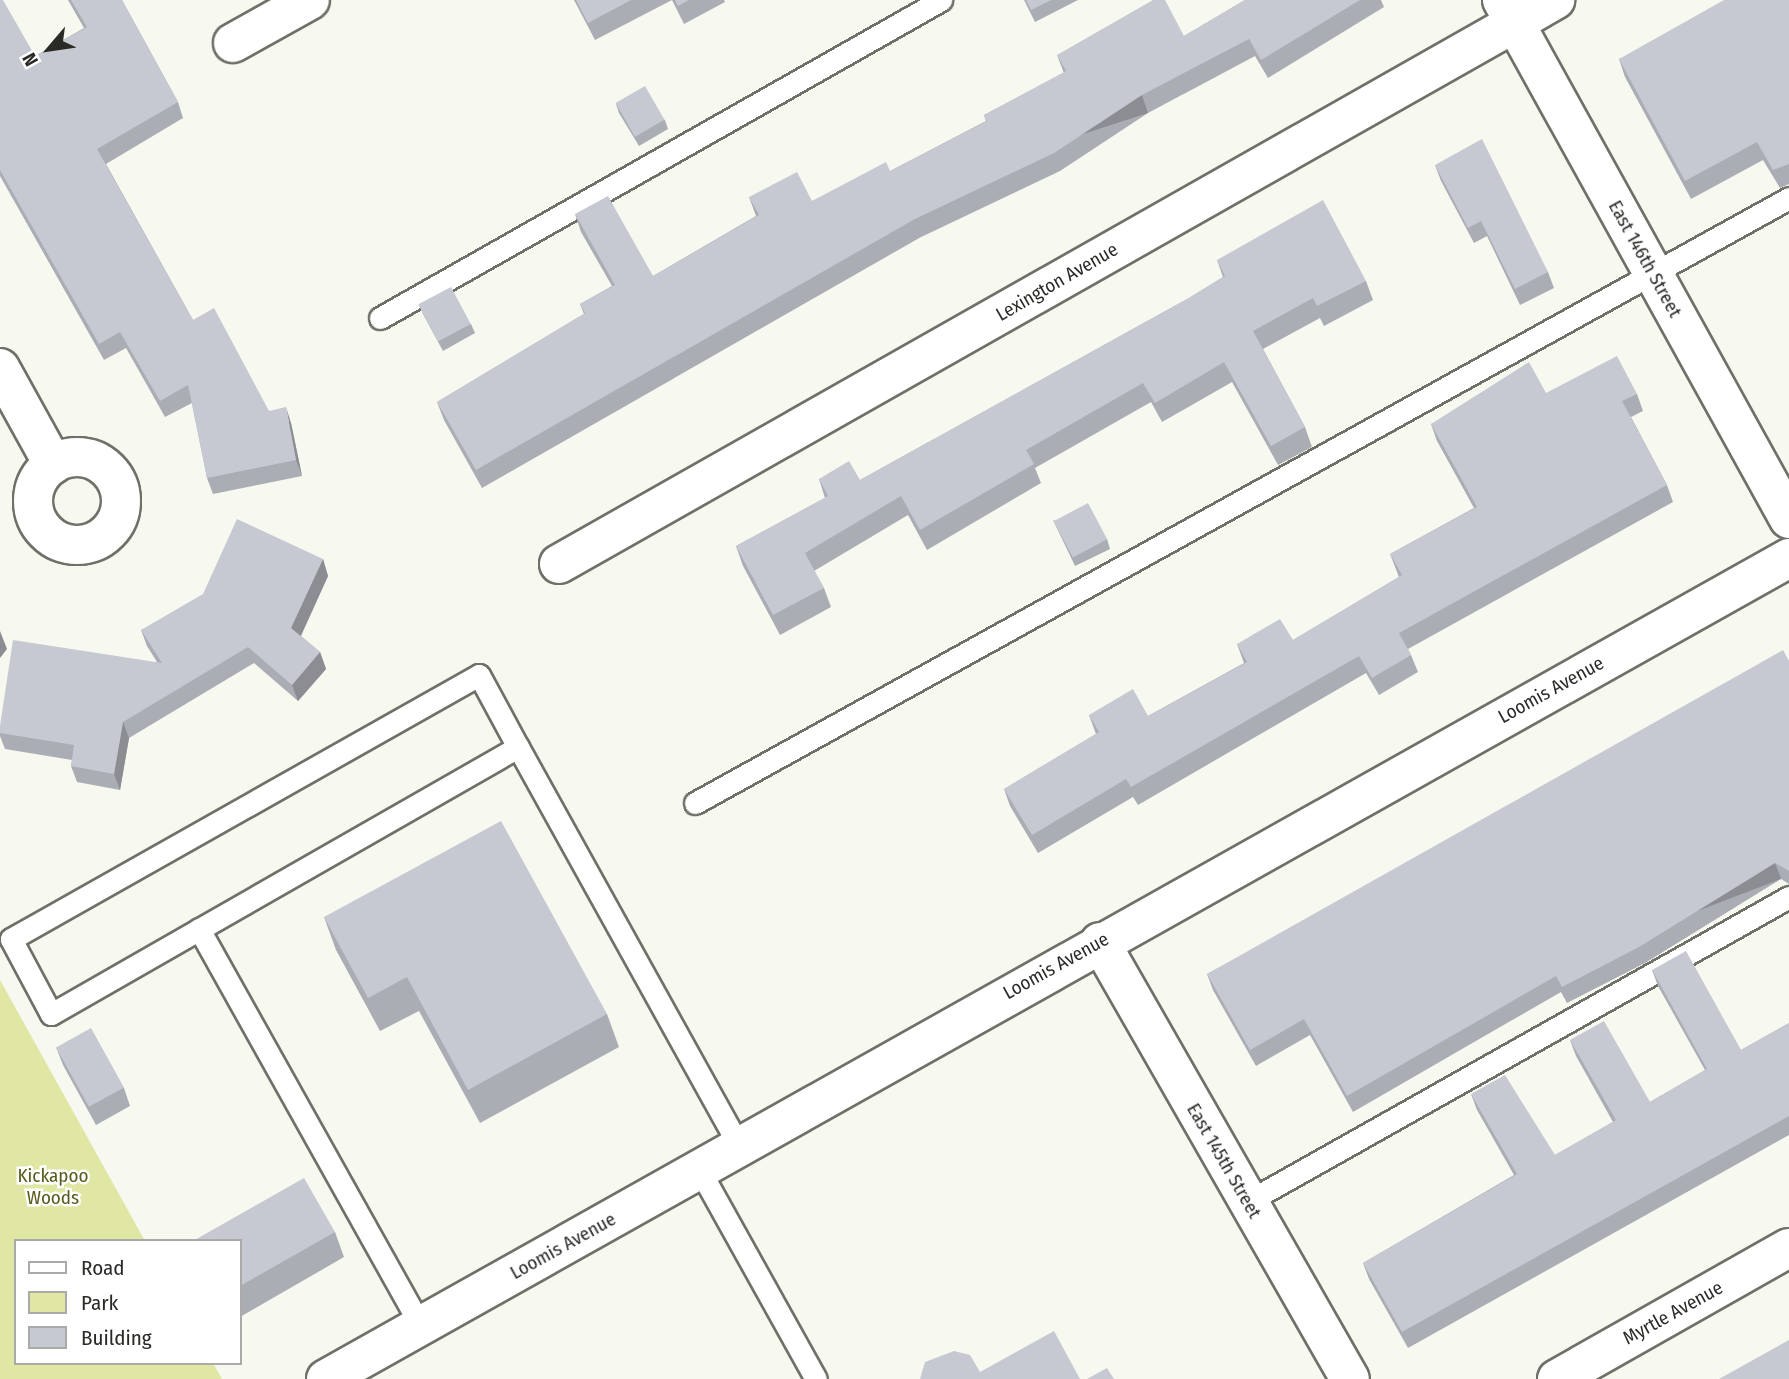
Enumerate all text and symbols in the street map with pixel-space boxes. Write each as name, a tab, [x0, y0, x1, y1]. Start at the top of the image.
north arrow	[14, 14, 84, 84]
text: N	[17, 49, 43, 70]
street label: East 146th Street	[1603, 197, 1687, 321]
street label: Lexington Avenue	[992, 238, 1122, 326]
street label: Loomis Avenue	[1494, 652, 1608, 728]
street label: Loomis Avenue	[999, 928, 1113, 1004]
street label: East 145th Street	[1182, 1099, 1266, 1223]
park label: Kickapoo Woods	[18, 1165, 88, 1209]
street label: Loomis Avenue	[506, 1208, 620, 1284]
legend	[14, 1239, 242, 1365]
text: Road	[81, 1255, 125, 1281]
street label: Myrtle Avenue	[1619, 1276, 1727, 1350]
text: Park	[81, 1290, 118, 1316]
text: Building	[81, 1325, 152, 1351]

